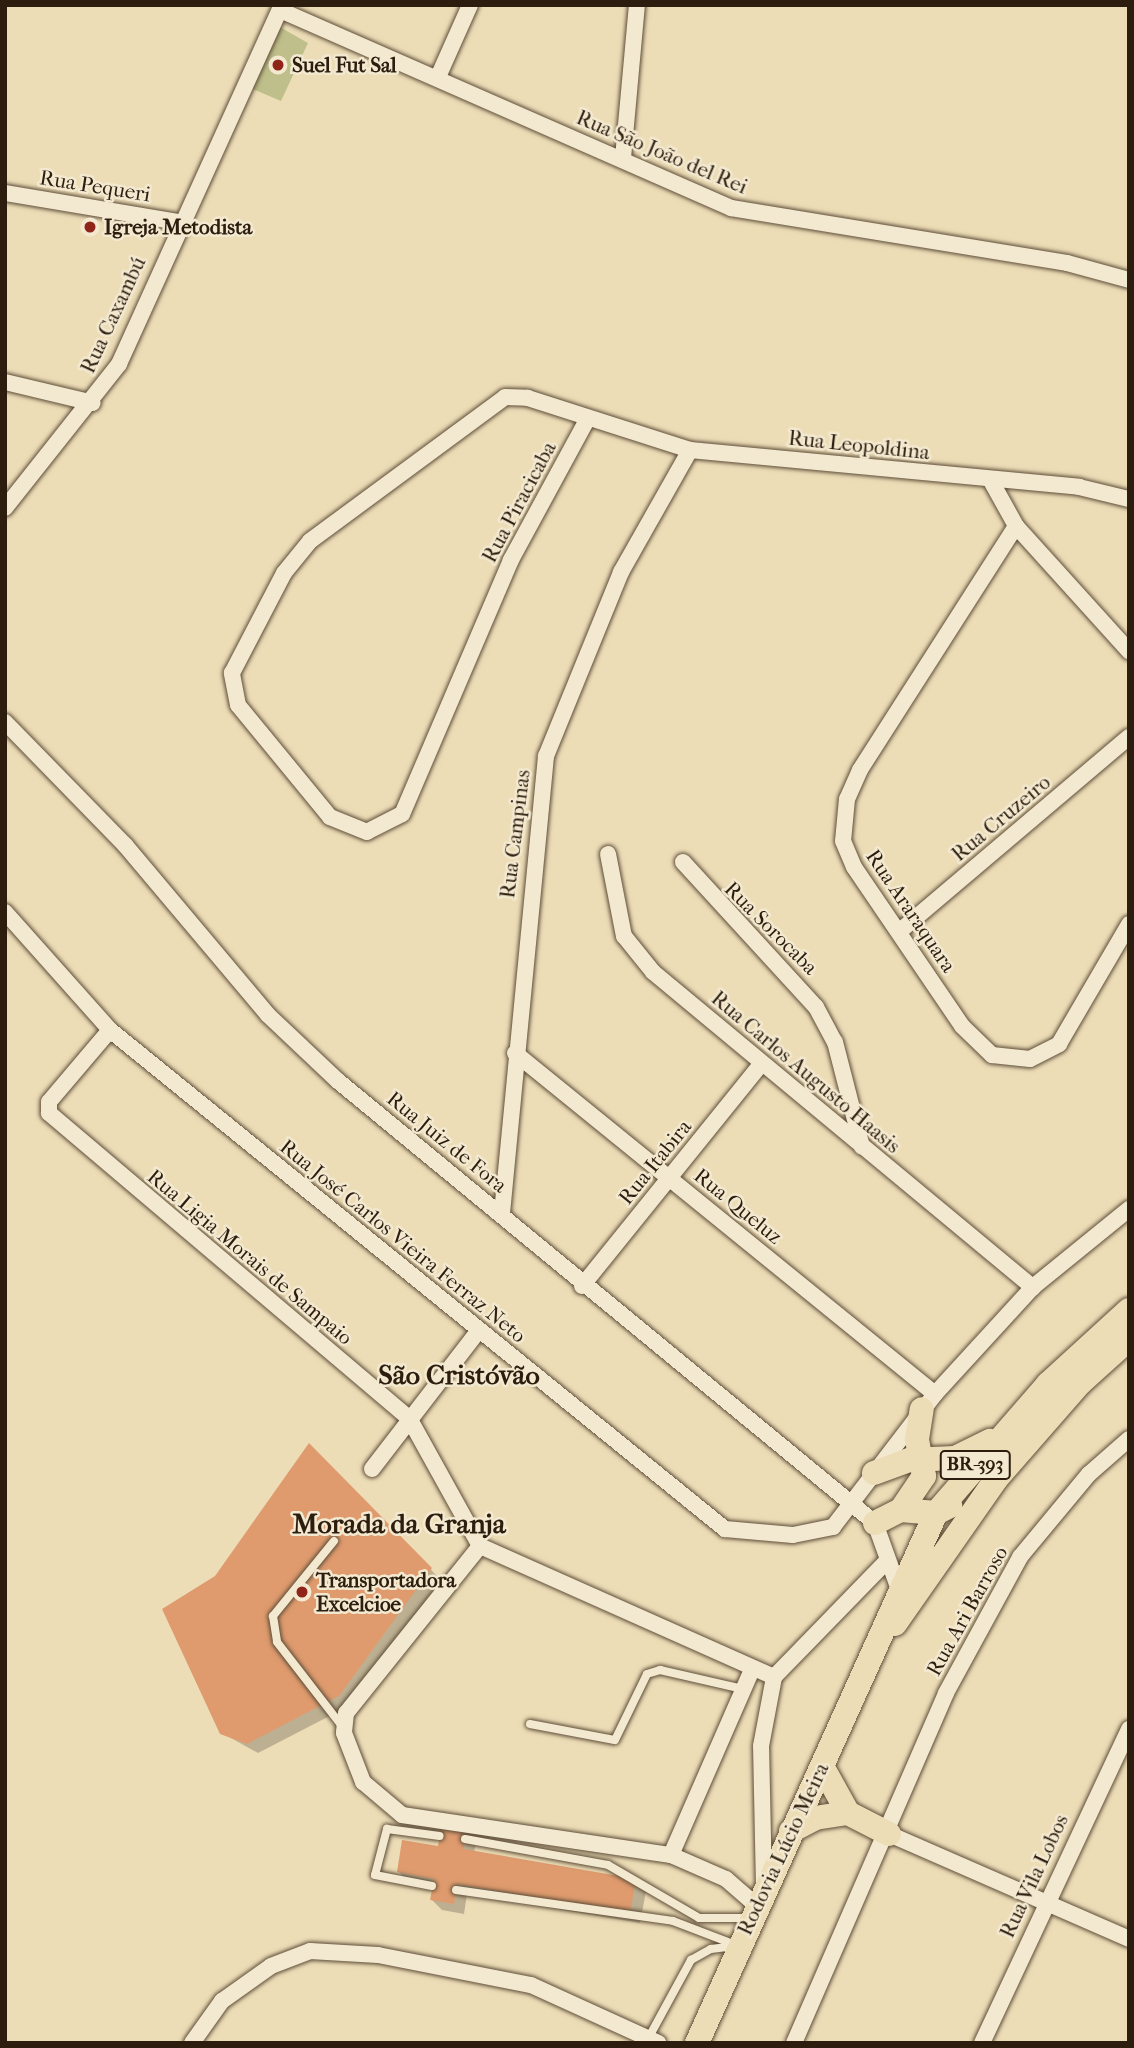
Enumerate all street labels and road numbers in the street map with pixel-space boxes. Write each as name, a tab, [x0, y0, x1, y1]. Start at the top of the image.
street label: Rua São João del Rei	[573, 105, 751, 199]
street label: Rua Pequeri	[38, 165, 152, 207]
street label: Rua Caxambú	[75, 253, 151, 377]
street label: Rua Leopoldina	[787, 425, 931, 465]
street label: Rua Piracicaba	[477, 437, 561, 567]
street label: Rua Campinas	[495, 768, 535, 900]
street label: Rua Cruzeiro	[946, 769, 1056, 867]
street label: Rua Araraquara	[861, 845, 961, 977]
street label: Rua Sorocaba	[719, 876, 823, 980]
street label: Rua Carlos Augusto Haasis	[706, 986, 906, 1158]
street label: Rua Juiz de Fora	[382, 1086, 512, 1198]
street label: Rua Itabira	[613, 1115, 697, 1209]
street label: Rua José Carlos Vieira Ferraz Neto	[275, 1134, 531, 1348]
street label: Rua Queluz	[689, 1163, 787, 1249]
street label: Rua Ligia Morais de Sampaio	[142, 1164, 358, 1350]
road number: BR-393	[938, 1450, 1012, 1480]
street label: Rua Ari Barroso	[921, 1542, 1013, 1680]
street label: Rodovia Lúcio Meira	[732, 1759, 834, 1939]
street label: Rua Vila Lobos	[994, 1810, 1074, 1942]

